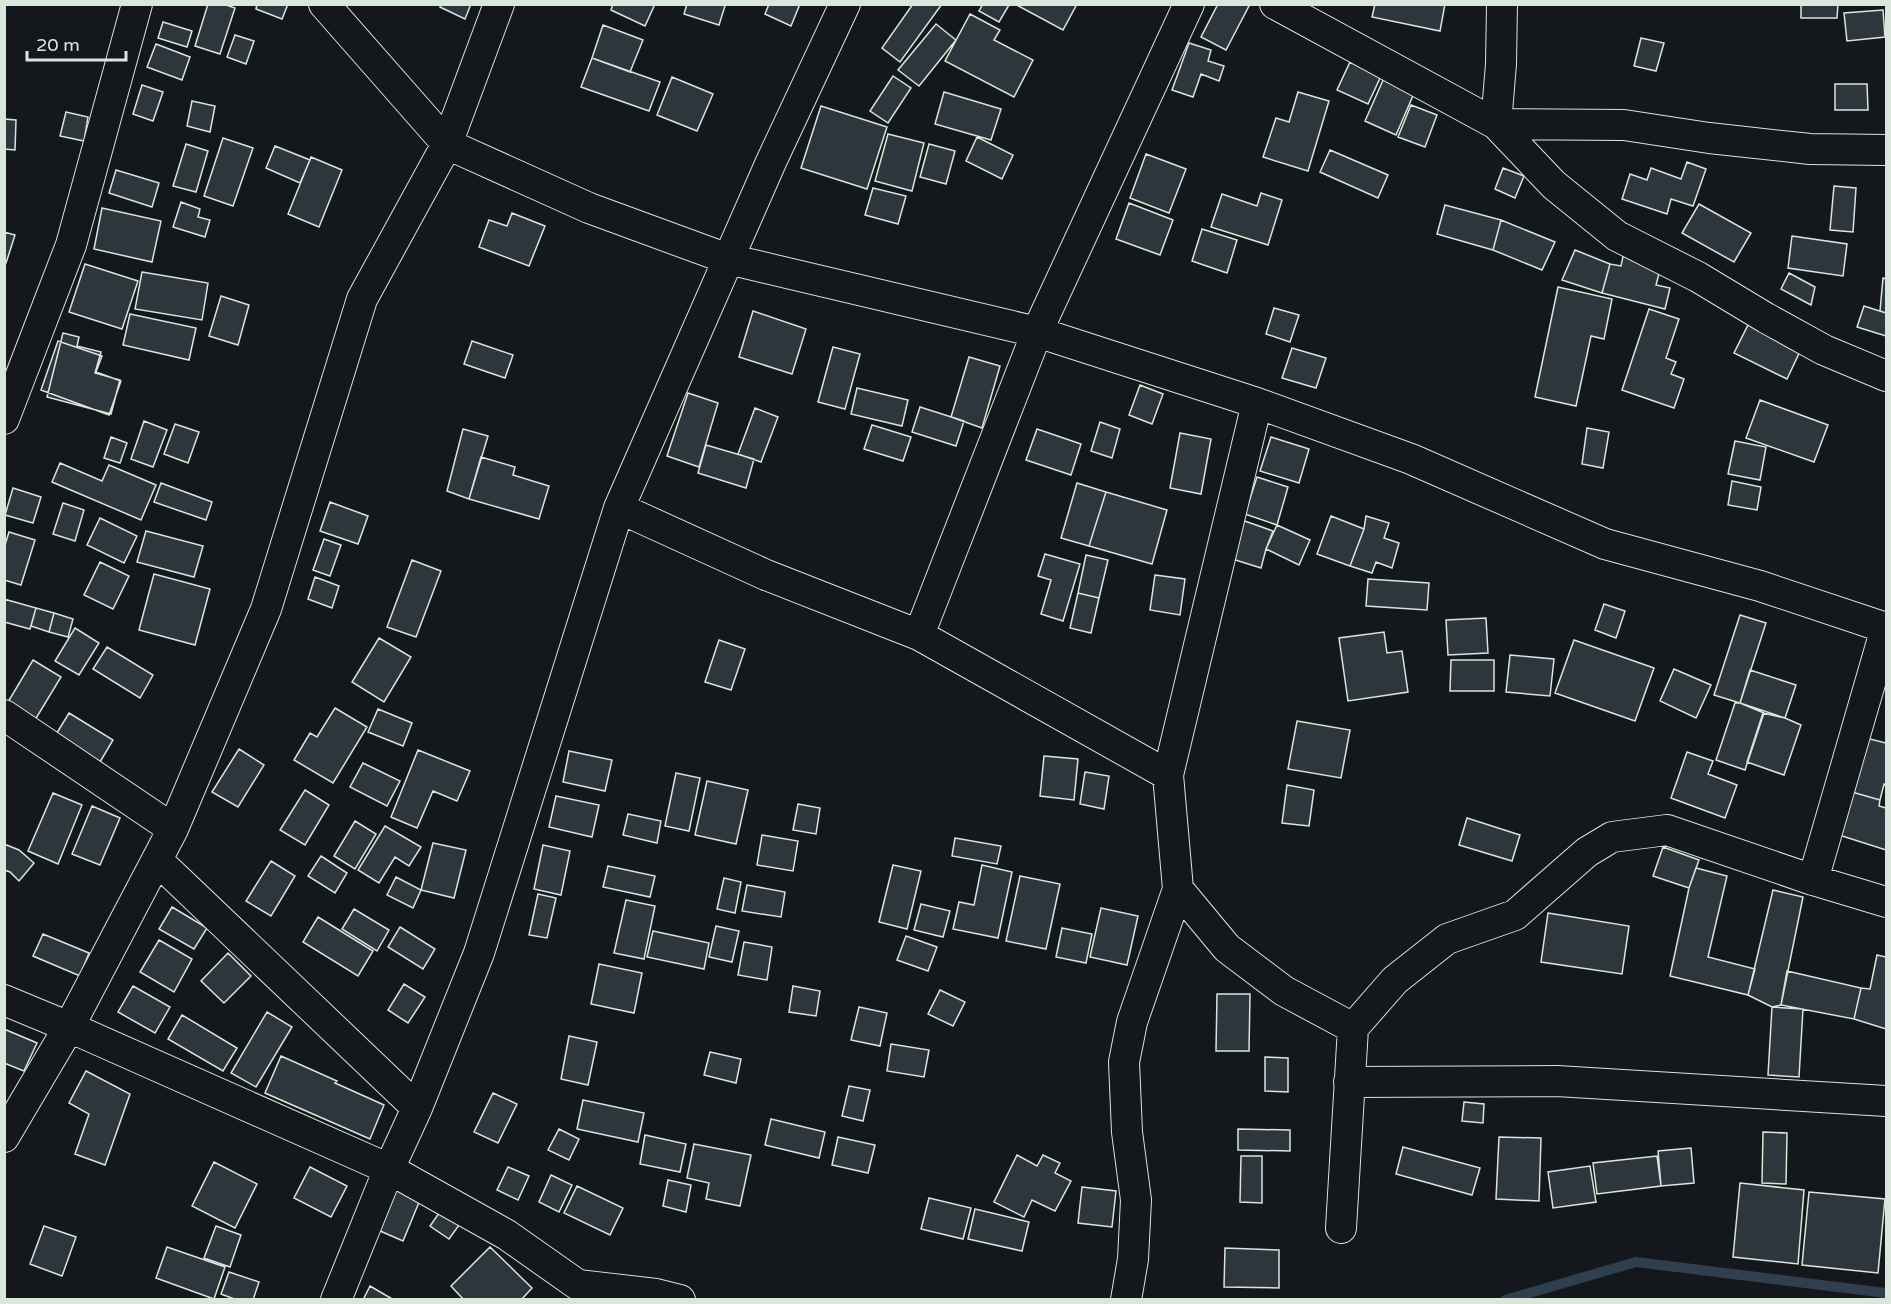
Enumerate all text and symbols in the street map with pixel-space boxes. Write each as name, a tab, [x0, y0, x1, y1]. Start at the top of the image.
scale bar	[27, 24, 126, 62]
text: 20 m	[36, 34, 80, 56]

